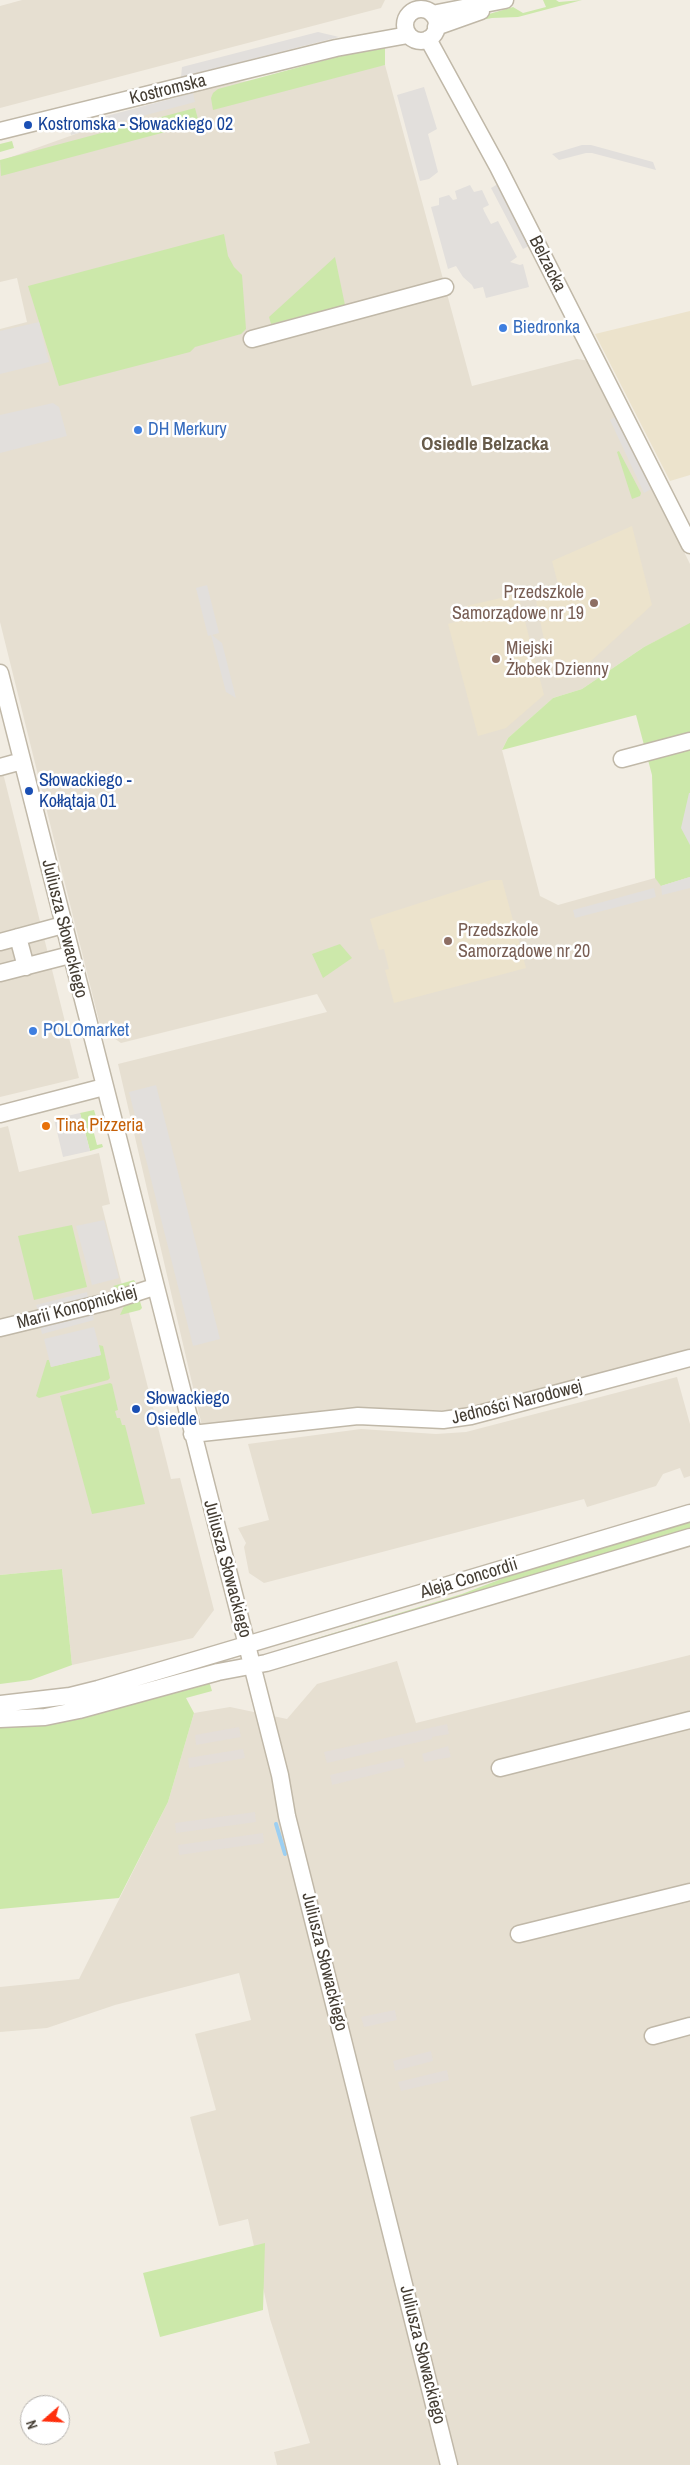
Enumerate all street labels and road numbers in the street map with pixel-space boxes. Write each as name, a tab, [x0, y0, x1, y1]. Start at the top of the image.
street label: Kostromska	[128, 70, 208, 110]
street label: Belzacka	[524, 232, 570, 296]
street label: Juliusza Słowackiego	[36, 858, 92, 1000]
street label: Marii Konopnickiej	[15, 1282, 139, 1334]
street label: Jedności Narodowej	[450, 1376, 584, 1430]
street label: Juliusza Słowackiego	[198, 1498, 256, 1640]
street label: Aleja Concordii	[418, 1554, 520, 1604]
street label: Juliusza Słowackiego	[296, 1891, 352, 2033]
street label: Juliusza Słowackiego	[394, 2284, 450, 2426]

